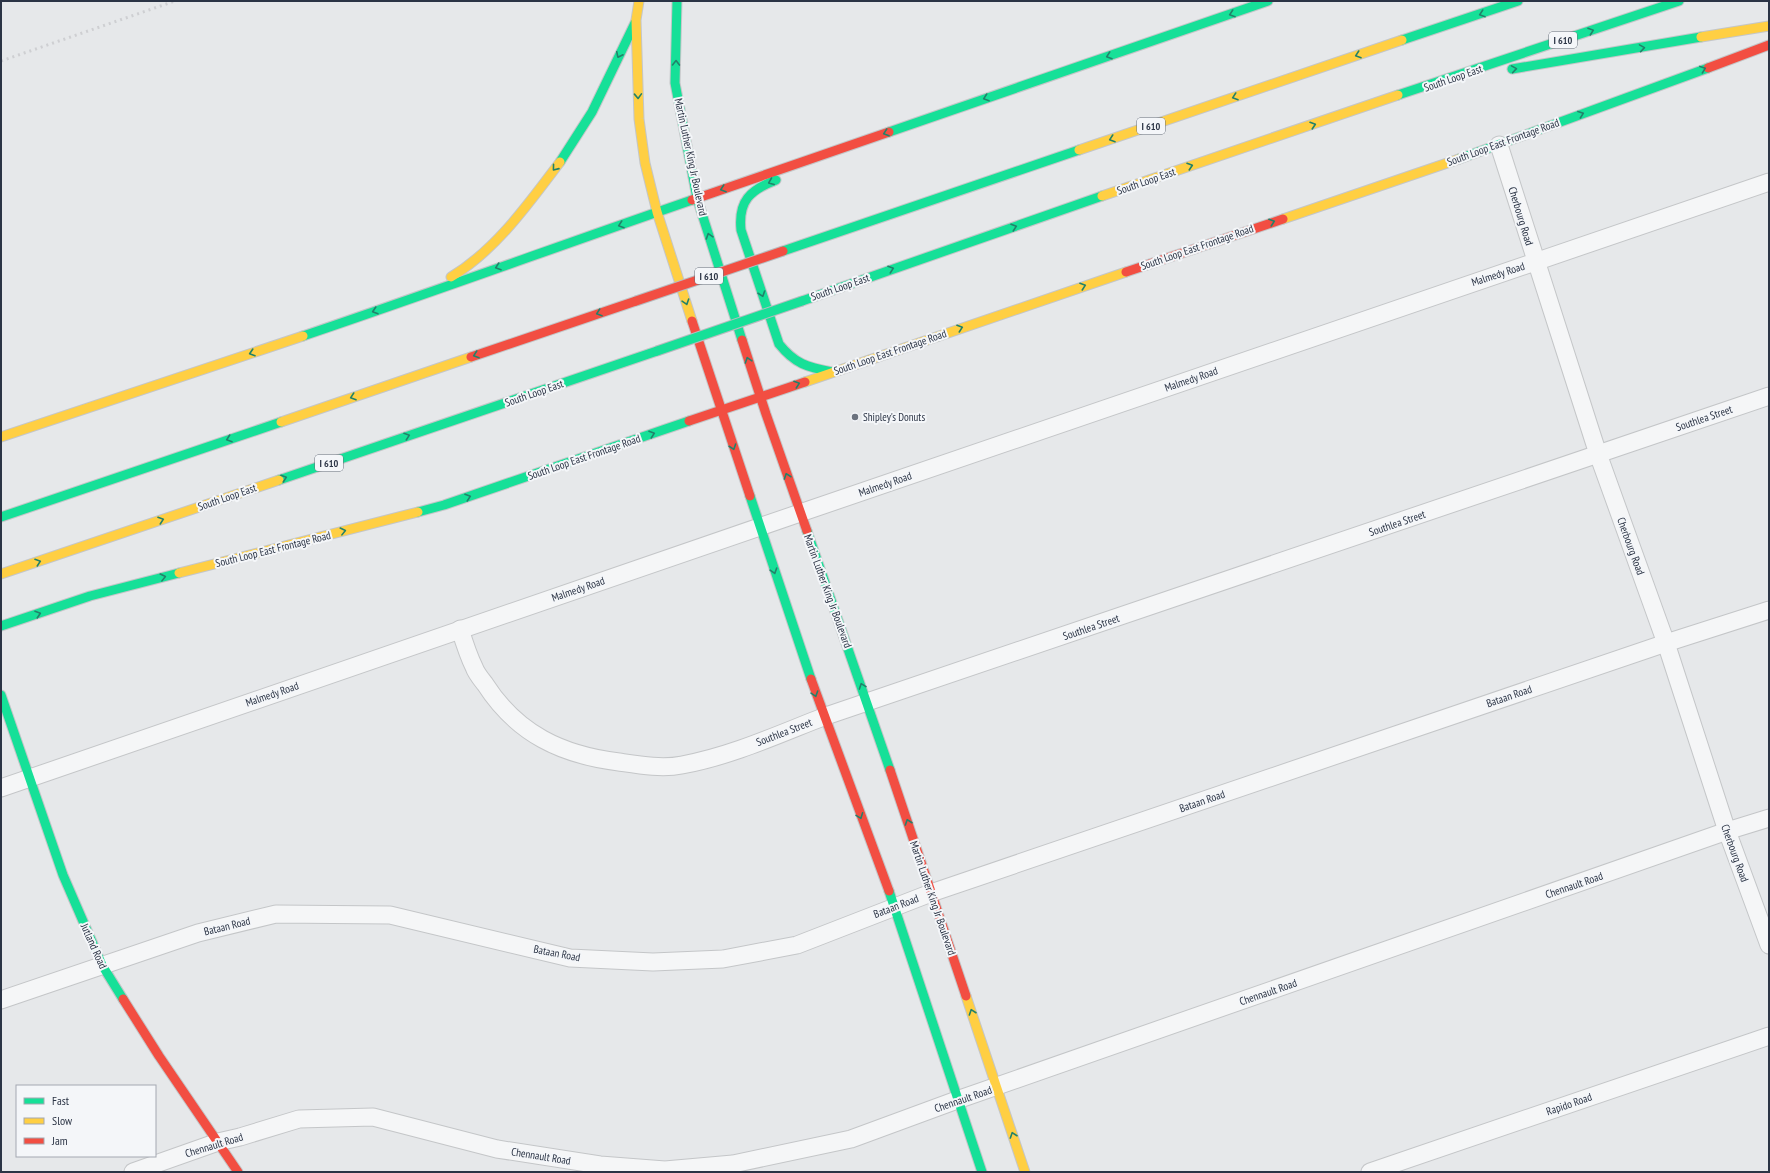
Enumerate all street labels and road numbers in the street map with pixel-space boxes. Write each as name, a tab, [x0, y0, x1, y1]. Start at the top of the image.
road number: I 610	[1549, 32, 1577, 48]
street label: South Loop East	[1422, 61, 1484, 95]
street label: Martin Luther King Jr Boulevard	[672, 97, 710, 217]
street label: South Loop East Frontage Road	[1445, 115, 1561, 169]
road number: I 610	[1137, 118, 1165, 134]
street label: South Loop East	[1115, 164, 1177, 198]
street label: Cherbourg Road	[1505, 185, 1537, 247]
street label: South Loop East Frontage Road	[1139, 221, 1255, 273]
street label: Malmedy Road	[1470, 259, 1527, 289]
road number: I 610	[695, 268, 723, 284]
street label: South Loop East	[809, 270, 871, 304]
street label: South Loop East Frontage Road	[832, 326, 948, 378]
street label: Malmedy Road	[1163, 363, 1220, 395]
street label: South Loop East	[503, 376, 565, 410]
street label: Southlea Street	[1674, 402, 1734, 434]
street label: South Loop East Frontage Road	[526, 431, 642, 483]
road number: I 610	[315, 455, 343, 471]
street label: Malmedy Road	[857, 468, 914, 500]
street label: South Loop East	[196, 480, 258, 514]
street label: Southlea Street	[1367, 507, 1427, 539]
street label: Cherbourg Road	[1614, 515, 1648, 577]
street label: South Loop East Frontage Road	[214, 528, 332, 570]
street label: Martin Luther King Jr Boulevard	[801, 532, 855, 650]
street label: Malmedy Road	[550, 573, 607, 605]
street label: Southlea Street	[1061, 611, 1121, 643]
street label: Malmedy Road	[244, 678, 301, 710]
street label: Bataan Road	[1484, 682, 1534, 710]
street label: Southlea Street	[754, 715, 814, 749]
street label: Bataan Road	[1177, 787, 1227, 815]
street label: Cherbourg Road	[1718, 822, 1752, 884]
street label: Martin Luther King Jr Boulevard	[907, 839, 959, 957]
street label: Chennault Road	[1543, 869, 1605, 901]
street label: Bataan Road	[871, 891, 921, 921]
street label: Bataan Road	[202, 913, 252, 939]
street label: Jutland Road	[77, 920, 110, 971]
street label: Bataan Road	[532, 942, 582, 964]
street label: Chennault Road	[1237, 976, 1299, 1008]
street label: Chennault Road	[932, 1083, 994, 1115]
street label: Rapido Road	[1544, 1090, 1594, 1118]
street label: Chennault Road	[183, 1129, 245, 1160]
street label: Chennault Road	[510, 1144, 572, 1168]

